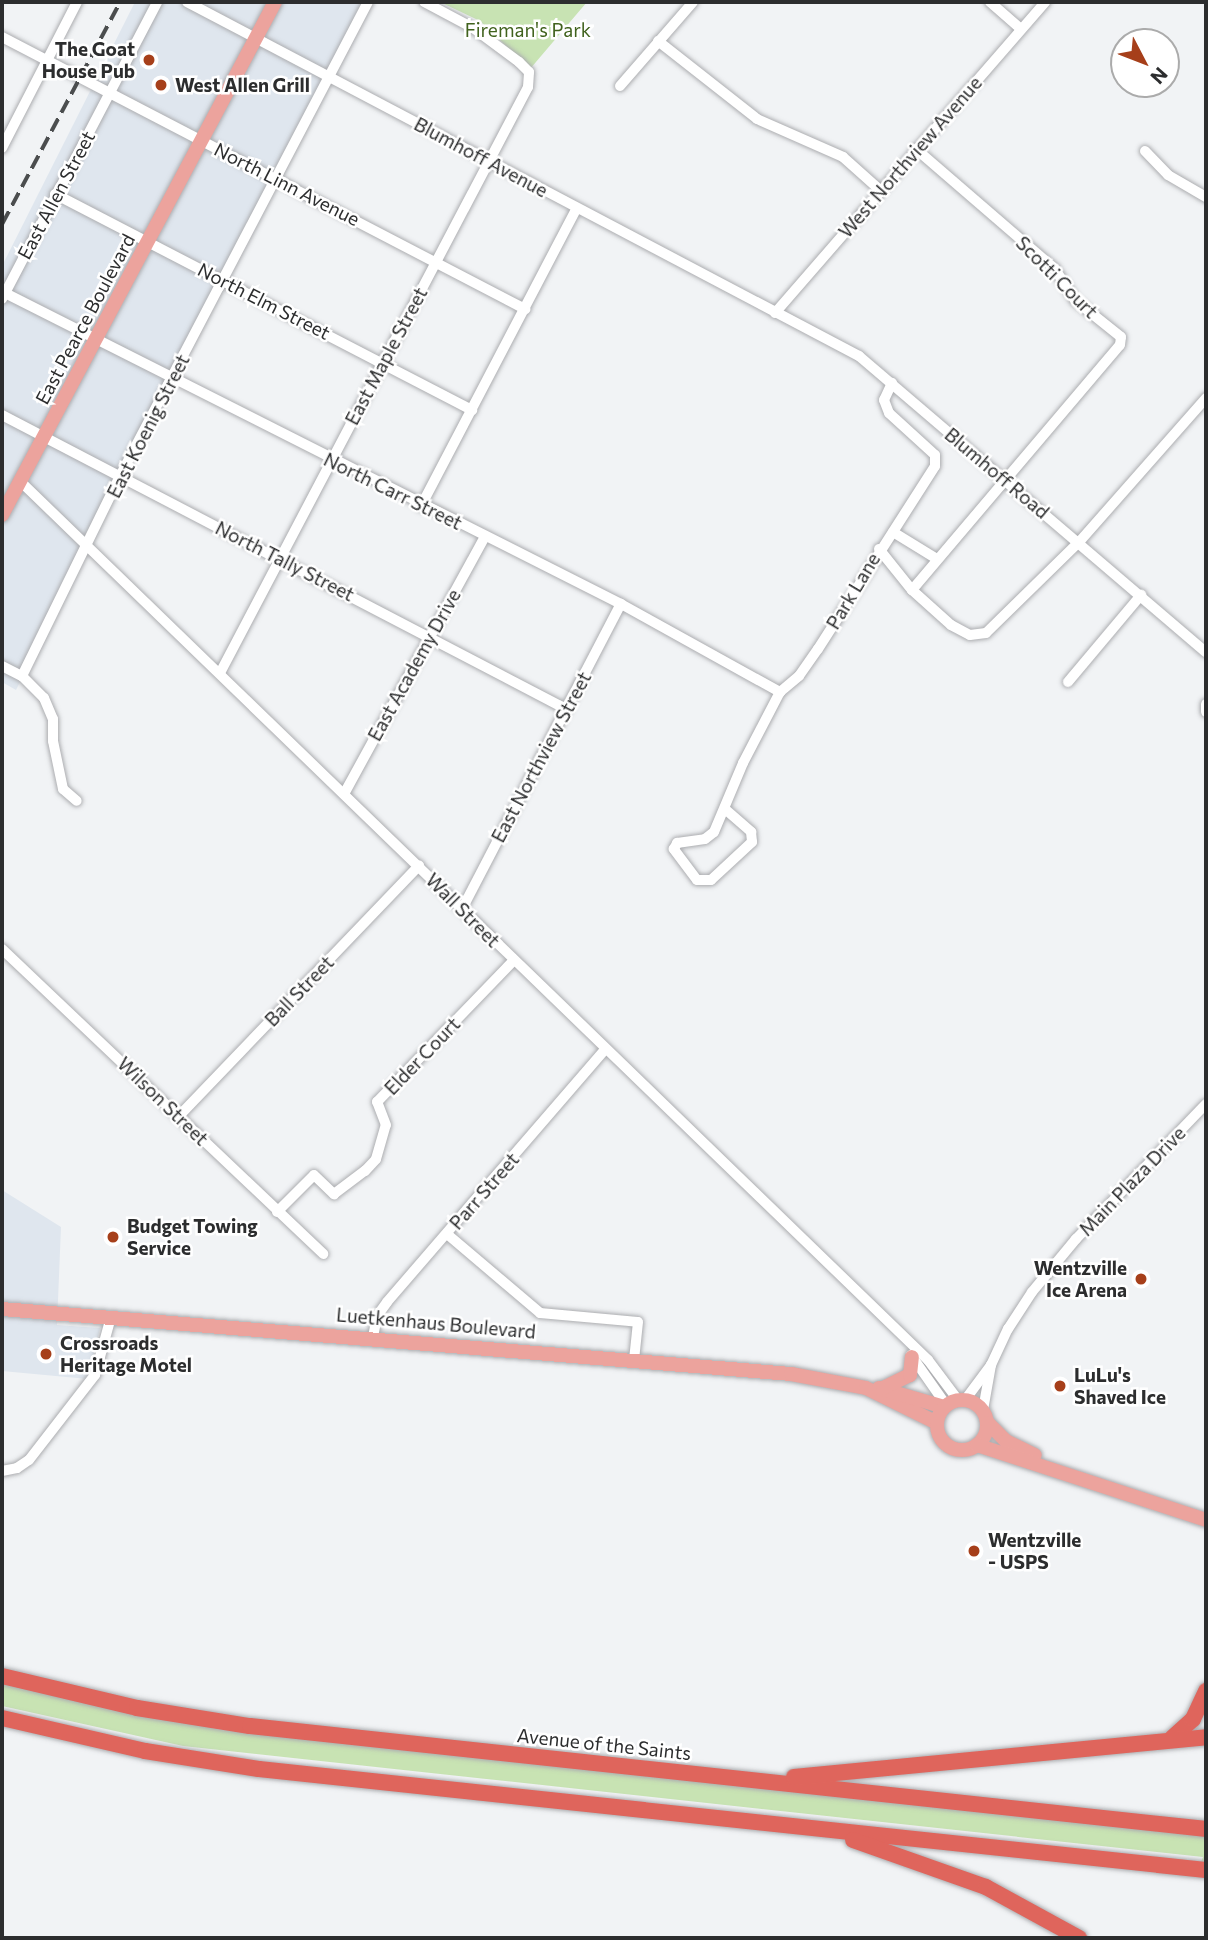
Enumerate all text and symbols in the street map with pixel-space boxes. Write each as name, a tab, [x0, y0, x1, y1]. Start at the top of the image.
park label: Fireman's Park	[465, 19, 591, 41]
north arrow	[1110, 28, 1180, 98]
place label: The Goat House Pub	[42, 38, 135, 82]
marker: The Goat House Pub	[141, 52, 157, 68]
text: N	[1146, 63, 1173, 89]
street label: West Northview Avenue	[834, 72, 986, 242]
place label: West Allen Grill	[175, 74, 310, 96]
marker: West Allen Grill	[153, 77, 169, 93]
street label: Blumhoff Avenue	[410, 112, 552, 202]
street label: East Allen Street	[13, 127, 99, 263]
street label: North Linn Avenue	[211, 138, 363, 230]
street label: East Pearce Boulevard	[30, 230, 140, 408]
street label: Scotti Court	[1011, 231, 1103, 323]
street label: North Elm Street	[194, 258, 334, 344]
street label: East Maple Street	[340, 283, 432, 429]
street label: East Koenig Street	[102, 350, 194, 502]
street label: Blumhoff Road	[940, 423, 1054, 523]
street label: North Carr Street	[320, 448, 466, 534]
street label: North Tally Street	[212, 516, 358, 606]
street label: Park Lane	[821, 549, 885, 633]
street label: East Academy Drive	[363, 585, 465, 745]
street label: East Northview Street	[486, 668, 596, 846]
street label: Wall Street	[421, 868, 505, 952]
street label: Ball Street	[260, 951, 338, 1031]
street label: Elder Court	[380, 1013, 464, 1099]
street label: Wilson Street	[113, 1052, 213, 1150]
street label: Main Plaza Drive	[1074, 1122, 1190, 1240]
street label: Parr Street	[444, 1148, 524, 1234]
place label: Budget Towing Service	[127, 1215, 258, 1259]
marker: Budget Towing Service	[105, 1229, 121, 1245]
place label: Wentzville Ice Arena	[1034, 1257, 1127, 1301]
marker: Wentzville Ice Arena	[1133, 1271, 1149, 1287]
street label: Luetkenhaus Boulevard	[335, 1303, 537, 1343]
place label: Crossroads Heritage Motel	[60, 1332, 192, 1376]
marker: Crossroads Heritage Motel	[38, 1346, 54, 1362]
place label: LuLu's Shaved Ice	[1074, 1364, 1166, 1408]
marker: LuLu's Shaved Ice	[1052, 1378, 1068, 1394]
place label: Wentzville - USPS	[988, 1529, 1081, 1573]
marker: Wentzville - USPS	[966, 1543, 982, 1559]
street label: Avenue of the Saints	[516, 1724, 692, 1764]

